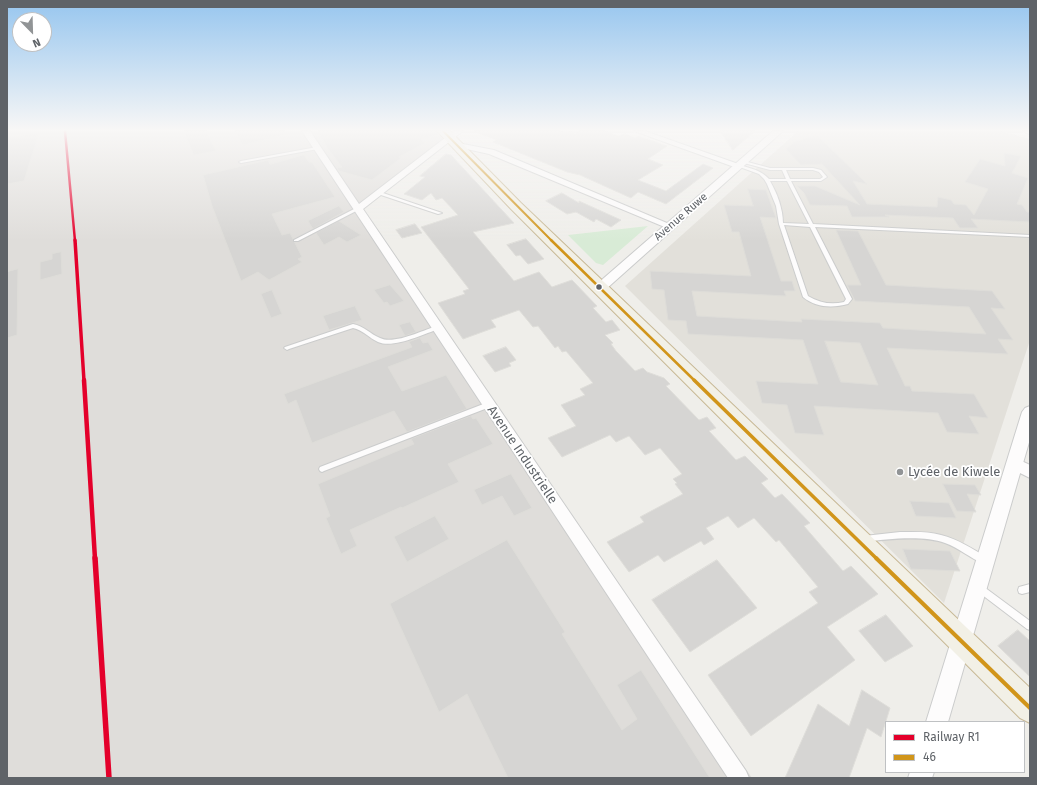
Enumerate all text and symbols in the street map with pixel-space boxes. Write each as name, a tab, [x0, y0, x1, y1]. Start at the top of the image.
north arrow	[12, 12, 52, 52]
text: N	[31, 35, 42, 50]
street label: Avenue Ruwe	[652, 190, 710, 244]
unlabelled marker	[594, 282, 604, 292]
street label: Avenue Industrielle	[484, 403, 560, 507]
place label: Lycée de Kiwele	[908, 464, 1000, 480]
marker: Lycée de Kiwele	[895, 467, 905, 477]
legend	[885, 721, 1025, 773]
text: Railway R1	[923, 730, 980, 744]
text: 46	[923, 750, 936, 764]

